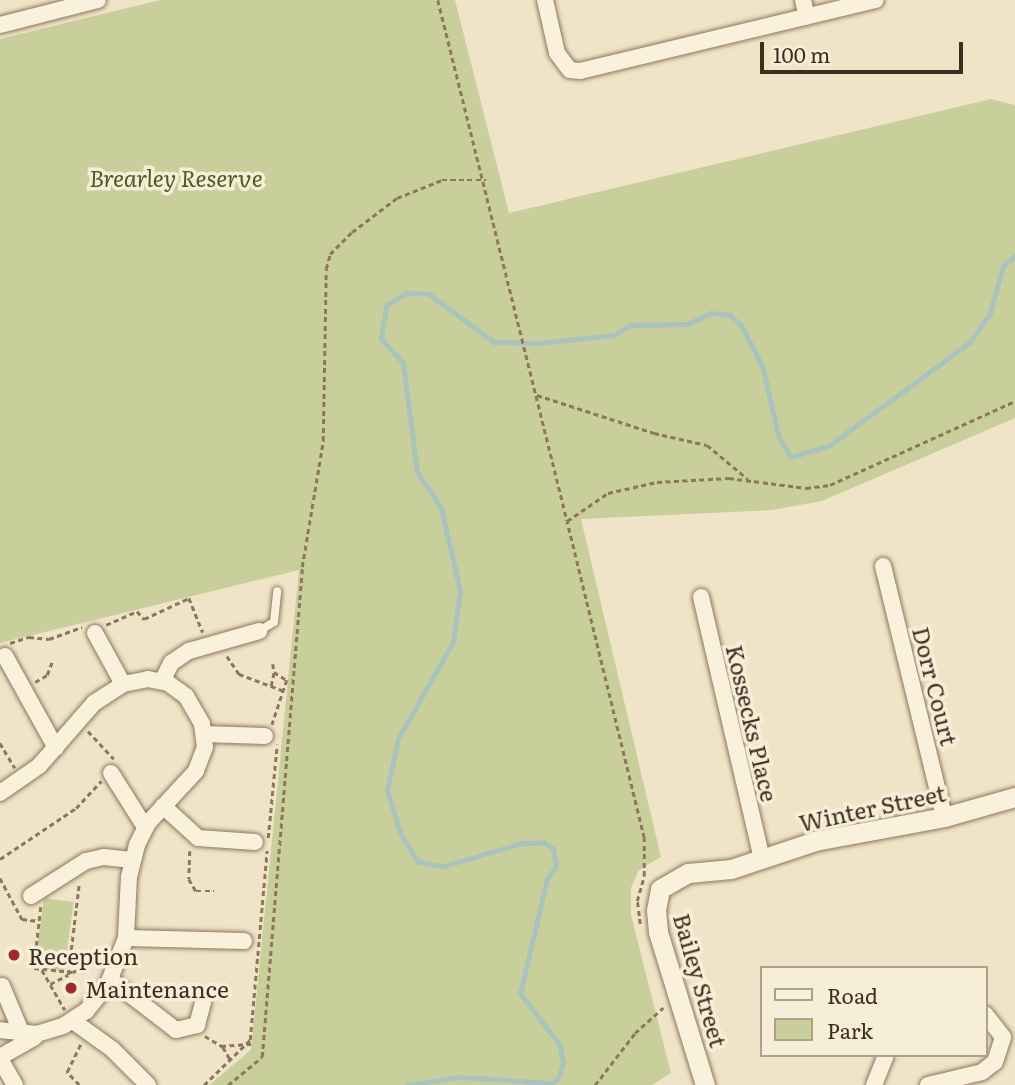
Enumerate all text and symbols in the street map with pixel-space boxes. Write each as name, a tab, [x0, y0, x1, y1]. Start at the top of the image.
scale bar	[763, 28, 966, 72]
text: 100 m	[773, 38, 830, 69]
park label: Brearley Reserve	[89, 163, 263, 191]
street label: Dorr Court	[908, 624, 964, 748]
street label: Kossecks Place	[722, 642, 784, 804]
street label: Winter Street	[796, 778, 948, 836]
street label: Bailey Street	[669, 910, 733, 1050]
place label: Reception	[28, 941, 138, 969]
marker: Reception	[6, 947, 22, 963]
legend	[760, 966, 987, 1057]
place label: Maintenance	[85, 974, 229, 1002]
text: Road	[827, 979, 878, 1010]
marker: Maintenance	[63, 980, 79, 996]
text: Park	[827, 1014, 873, 1045]

